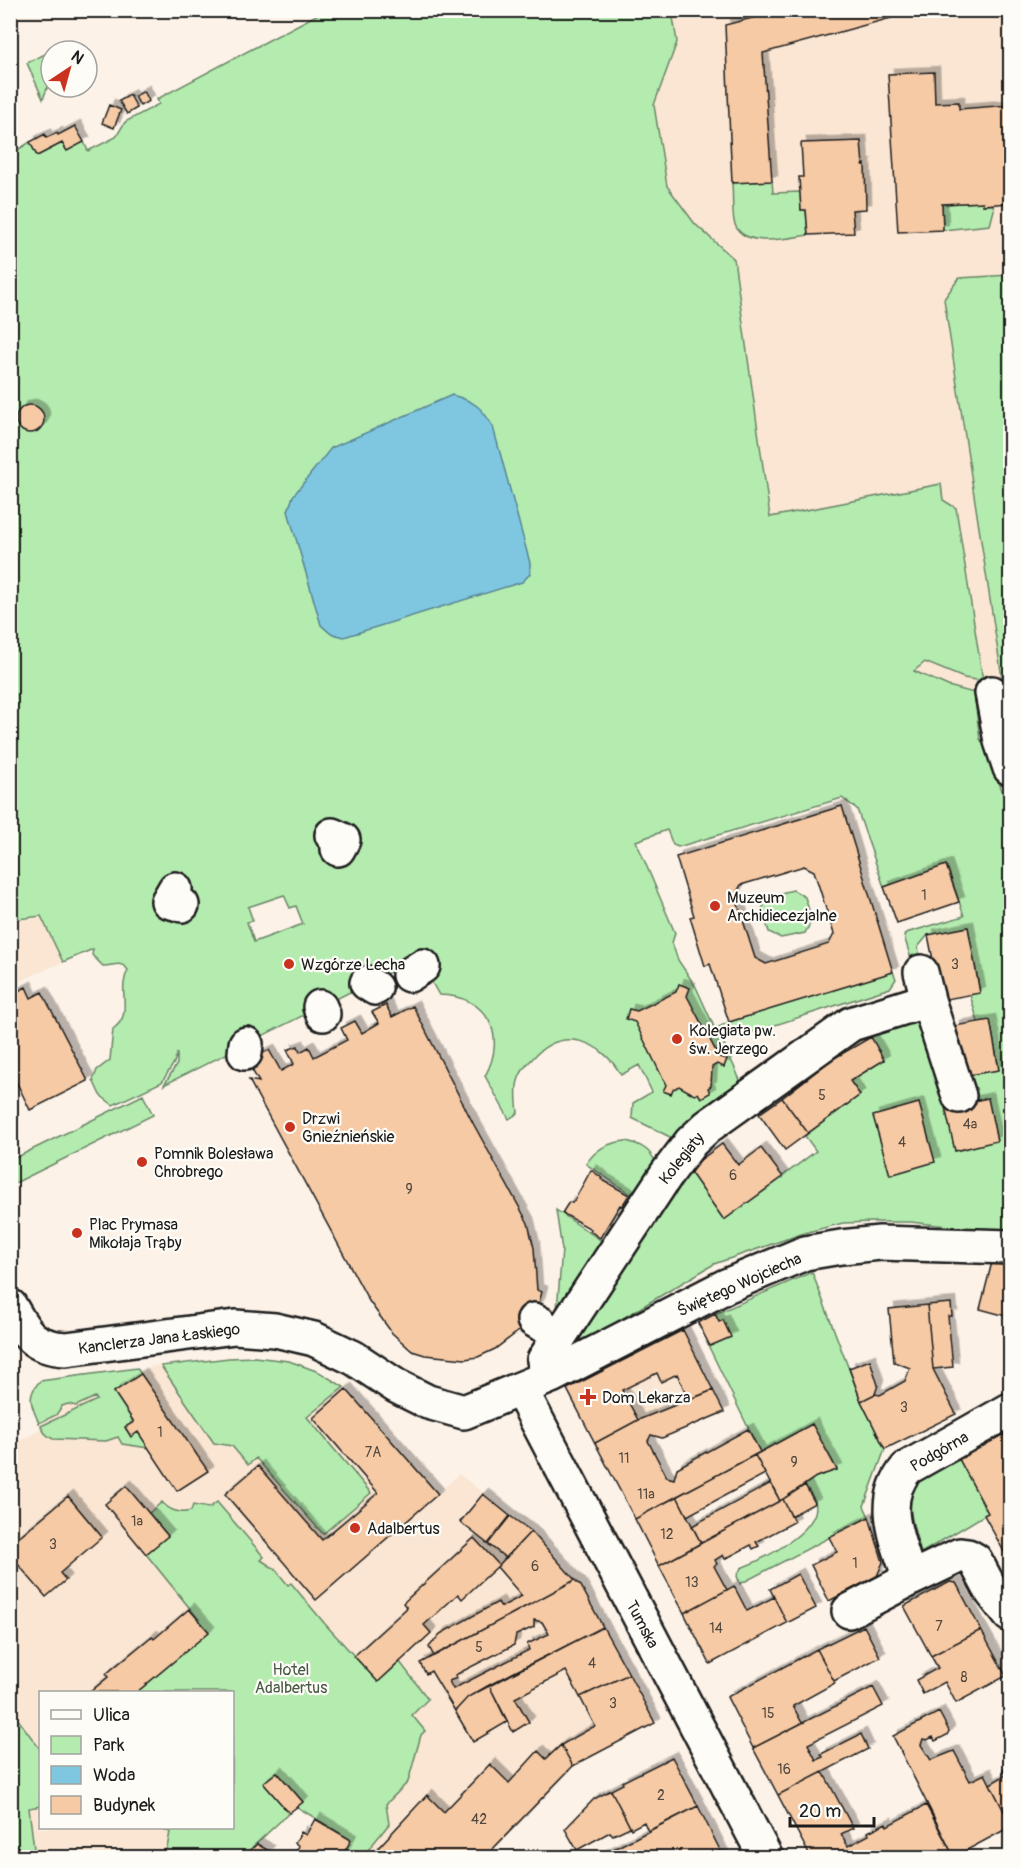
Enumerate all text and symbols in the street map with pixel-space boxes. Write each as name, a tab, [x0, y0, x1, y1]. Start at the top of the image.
north arrow	[39, 39, 99, 99]
text: N	[67, 46, 88, 69]
house number: 1	[921, 887, 927, 904]
place label: Muzeum Archidiecezjalne	[727, 888, 837, 926]
marker: Muzeum Archidiecezjalne	[708, 899, 722, 913]
place label: Wzgórze Lecha	[301, 955, 405, 975]
house number: 3	[951, 956, 959, 973]
marker: Wzgórze Lecha	[282, 957, 296, 971]
place label: Kolegiata pw. św. Jerzego	[689, 1021, 776, 1059]
marker: Kolegiata pw. św. Jerzego	[670, 1032, 684, 1046]
house number: 5	[818, 1087, 826, 1104]
place label: Drzwi Gnieźnieńskie	[302, 1109, 394, 1147]
house number: 4a	[963, 1116, 977, 1133]
marker: Drzwi Gnieźnieńskie	[283, 1120, 297, 1134]
street label: Kolegiaty	[655, 1128, 709, 1189]
house number: 4	[898, 1134, 906, 1151]
place label: Pomnik Bolesława Chrobrego	[154, 1144, 273, 1182]
marker: Pomnik Bolesława Chrobrego	[135, 1155, 149, 1169]
house number: 6	[729, 1167, 737, 1184]
house number: 9	[405, 1181, 413, 1198]
place label: Plac Prymasa Mikołaja Trąby	[89, 1215, 182, 1253]
marker: Plac Prymasa Mikołaja Trąby	[70, 1226, 84, 1240]
street label: Świętego Wojciecha	[674, 1249, 805, 1321]
street label: Kanclerza Jana Łaskiego	[77, 1319, 242, 1359]
marker: Dom Lekarza	[579, 1388, 597, 1406]
place label: Dom Lekarza	[602, 1388, 690, 1408]
house number: 3	[900, 1399, 908, 1416]
house number: 1	[157, 1424, 163, 1441]
street label: Podgórna	[907, 1427, 972, 1477]
house number: 7A	[365, 1444, 381, 1461]
house number: 11	[619, 1450, 629, 1467]
house number: 9	[790, 1454, 798, 1471]
house number: 11a	[637, 1486, 655, 1503]
house number: 1a	[131, 1513, 143, 1530]
place label: Adalbertus	[367, 1519, 440, 1539]
marker: Adalbertus	[348, 1521, 362, 1535]
house number: 12	[660, 1526, 674, 1543]
house number: 3	[49, 1536, 57, 1553]
house number: 1	[852, 1555, 858, 1572]
house number: 6	[531, 1558, 539, 1575]
house number: 13	[685, 1574, 699, 1591]
street label: Tumska	[621, 1597, 663, 1652]
house number: 7	[935, 1618, 943, 1635]
house number: 14	[709, 1620, 723, 1637]
house number: 5	[475, 1639, 483, 1656]
house number: 4	[588, 1655, 596, 1672]
park label: Hotel Adalbertus	[255, 1660, 327, 1698]
house number: 8	[960, 1669, 968, 1686]
legend	[39, 1691, 234, 1829]
house number: 3	[609, 1695, 617, 1712]
text: Ulica	[93, 1704, 130, 1727]
house number: 15	[761, 1705, 775, 1722]
text: Park	[93, 1734, 125, 1757]
house number: 16	[777, 1761, 791, 1778]
text: Woda	[93, 1764, 135, 1787]
house number: 2	[657, 1787, 665, 1804]
scale bar	[790, 1790, 874, 1828]
text: Budynek	[93, 1794, 156, 1817]
text: 20 m	[799, 1800, 841, 1823]
house number: 42	[471, 1811, 487, 1828]

